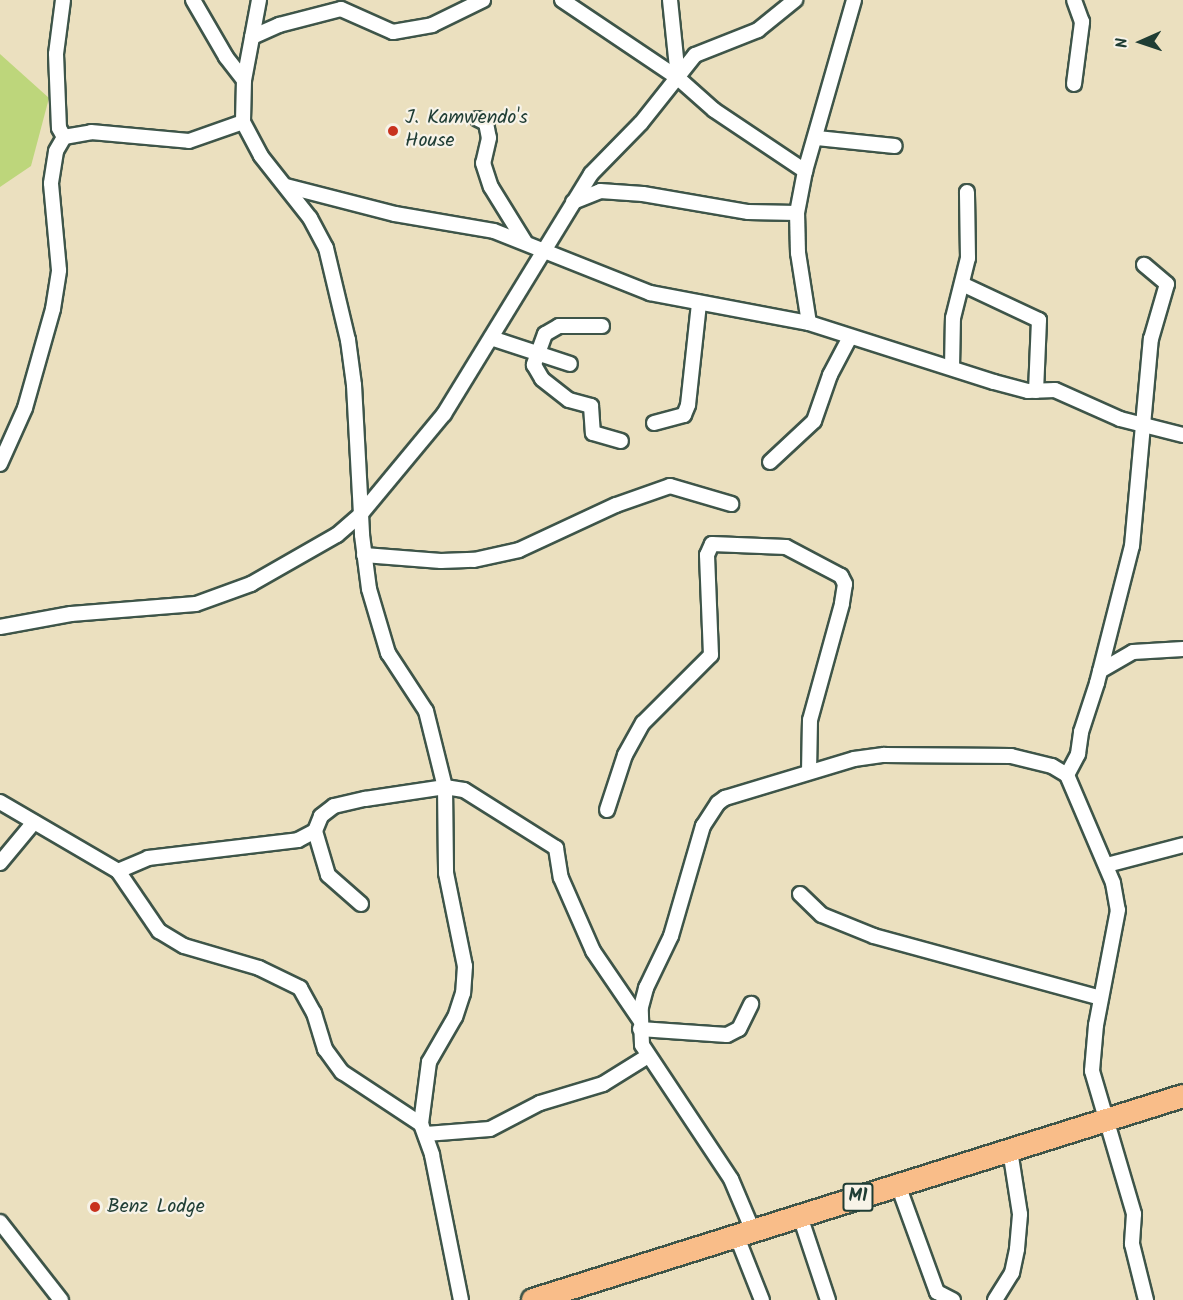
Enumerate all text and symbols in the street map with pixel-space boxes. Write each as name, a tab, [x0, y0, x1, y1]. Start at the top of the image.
north arrow	[1111, 12, 1171, 72]
text: N	[1110, 37, 1135, 49]
place label: J. Kamwendo's House	[405, 107, 528, 154]
marker: J. Kamwendo's House	[386, 124, 400, 138]
road number: M1	[842, 1182, 874, 1212]
place label: Benz Lodge	[107, 1195, 205, 1219]
marker: Benz Lodge	[88, 1200, 102, 1214]

